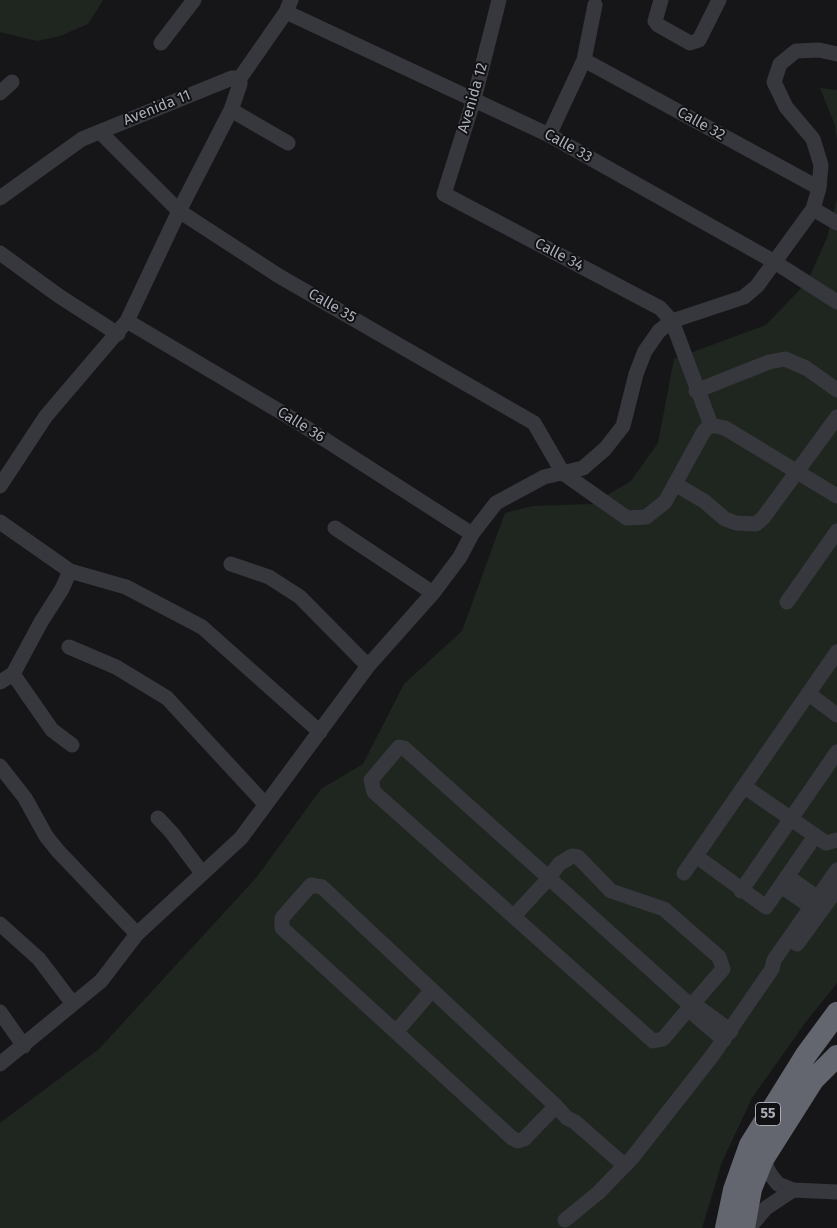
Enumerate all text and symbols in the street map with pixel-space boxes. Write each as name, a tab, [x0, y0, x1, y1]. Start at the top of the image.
street label: Avenida 12	[454, 61, 492, 135]
street label: Avenida 11	[121, 86, 193, 130]
street label: Calle 32	[674, 104, 728, 144]
street label: Calle 33	[541, 126, 595, 166]
street label: Calle 34	[532, 235, 586, 275]
street label: Calle 35	[305, 285, 359, 327]
street label: Calle 36	[274, 403, 328, 447]
road number: 55	[756, 1102, 780, 1126]

